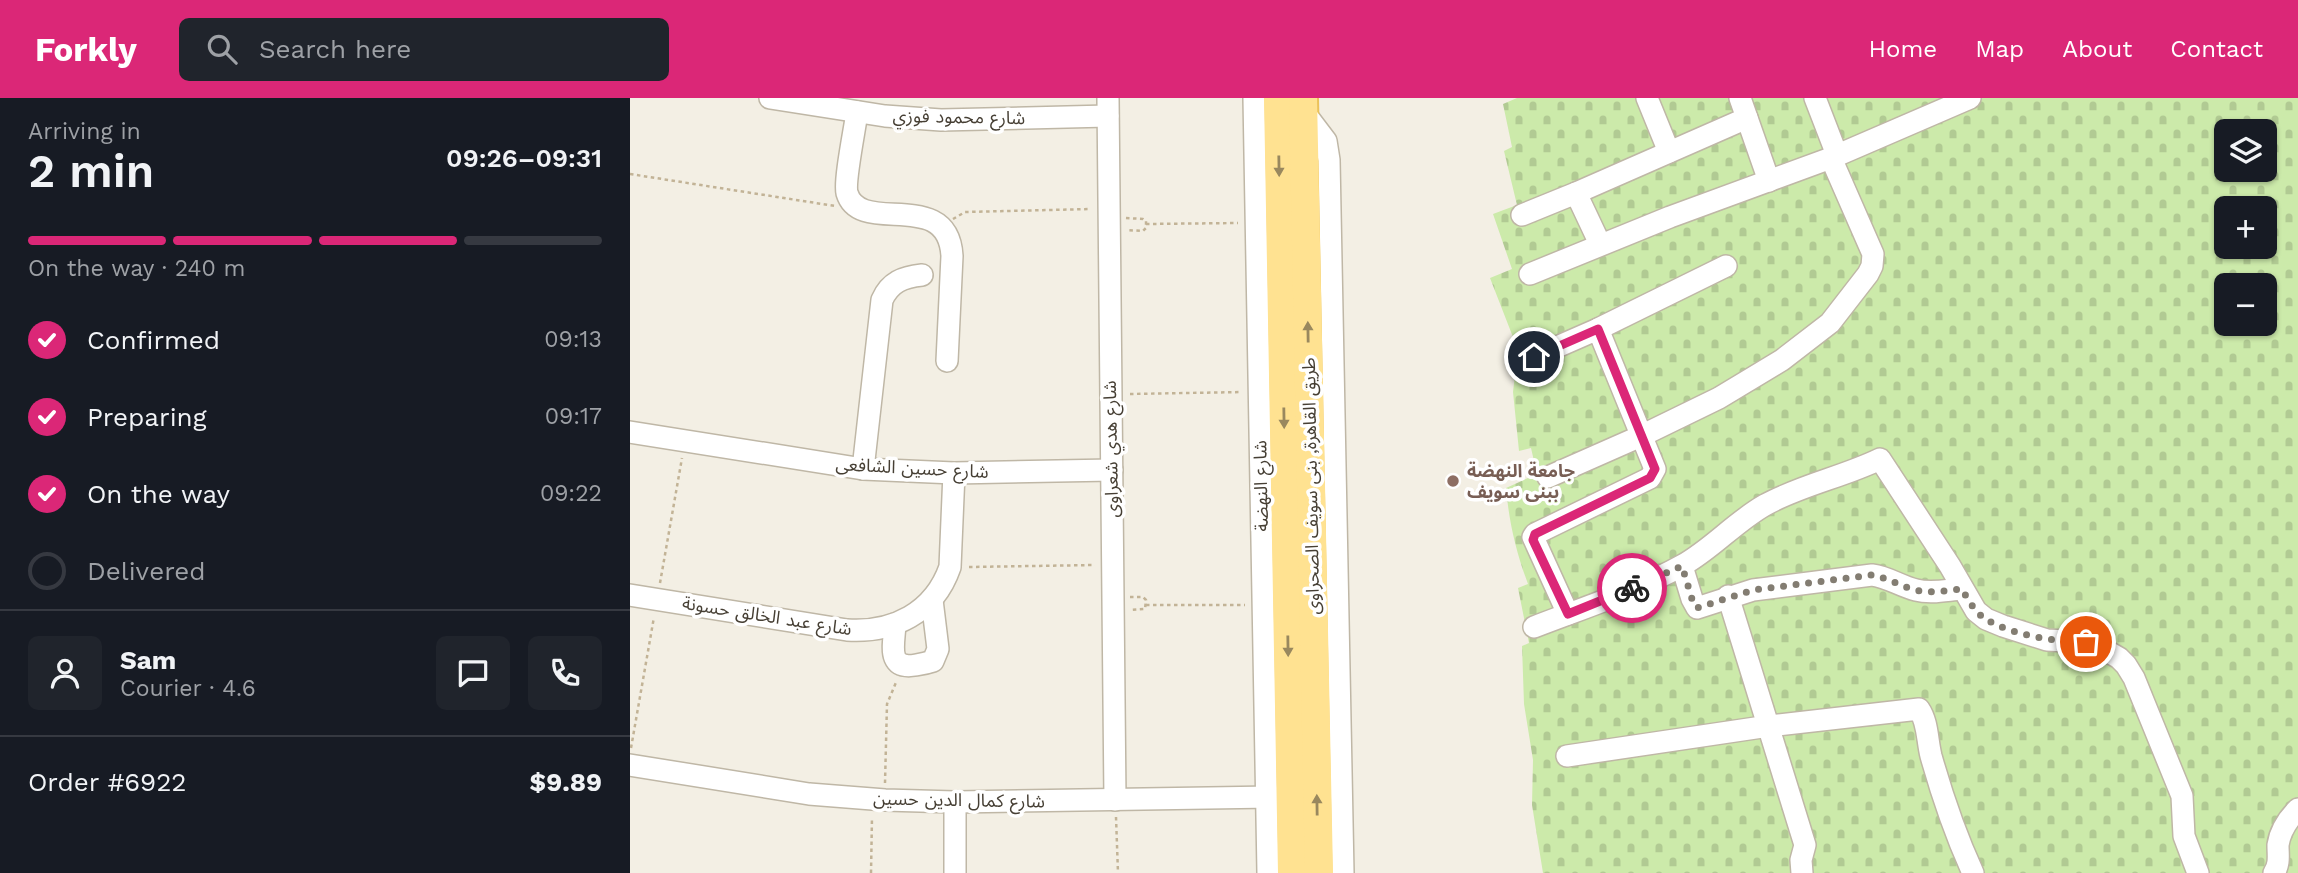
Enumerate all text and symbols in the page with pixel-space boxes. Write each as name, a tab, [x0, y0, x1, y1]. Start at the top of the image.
search box	[179, 18, 669, 81]
text: Forkly	[35, 30, 137, 69]
icon: search	[203, 30, 241, 68]
text: Search here	[259, 34, 411, 64]
text: Home	[1869, 35, 1937, 63]
text: Map	[1975, 35, 2024, 63]
text: About	[2062, 35, 2132, 63]
text: Contact	[2170, 35, 2263, 63]
street label: شارع محمود فوزي	[892, 105, 1025, 132]
text: Arriving in	[28, 118, 141, 145]
map controls	[2214, 119, 2277, 336]
button: layers	[2214, 119, 2277, 182]
text: 09:26–09:31	[446, 143, 602, 173]
text: 2 min	[28, 144, 154, 198]
one-way arrow	[1273, 155, 1285, 177]
button: +	[2214, 196, 2277, 259]
text: On the way · 240 m	[28, 255, 246, 282]
button: −	[2214, 273, 2277, 336]
icon: check	[28, 321, 66, 359]
one-way arrow	[1302, 321, 1313, 343]
text: Confirmed	[87, 325, 220, 355]
text: 09:13	[544, 326, 602, 353]
pin	[1504, 327, 1564, 387]
icon: home	[1515, 338, 1553, 376]
street label: طريق القاهرة, بنى سويف الصحراوى	[1298, 357, 1324, 615]
street label: شارع هدي شعراوى	[1099, 380, 1126, 518]
icon: check	[28, 398, 66, 436]
text: Preparing	[87, 402, 207, 432]
text: 09:17	[545, 403, 602, 430]
one-way arrow	[1278, 407, 1290, 429]
street label: شارع النهضة	[1249, 440, 1276, 532]
street label: شارع حسين الشافعى	[835, 453, 989, 486]
place label: جامعة النهضة ببنى سويف	[1467, 460, 1575, 502]
marker: جامعة النهضة ببنى سويف	[1445, 473, 1461, 489]
icon: check	[28, 475, 66, 513]
text: On the way	[87, 479, 230, 509]
text: 09:22	[540, 480, 602, 507]
courier	[1597, 553, 1667, 623]
text: Delivered	[87, 556, 206, 586]
icon: bike	[1613, 569, 1651, 607]
street label: شارع عبد الخالق حسونة	[680, 592, 853, 643]
pin	[2056, 612, 2116, 672]
icon: bag	[2067, 623, 2105, 661]
one-way arrow	[1282, 635, 1294, 657]
button: person	[28, 636, 102, 710]
button: chat	[436, 636, 510, 710]
button: phone	[528, 636, 602, 710]
text: Sam	[120, 645, 176, 675]
text: Courier · 4.6	[120, 675, 256, 702]
text: Order #6922	[28, 767, 186, 797]
text: $9.89	[530, 767, 602, 797]
street label: شارع كمال الدين حسين	[873, 788, 1045, 815]
one-way arrow	[1312, 794, 1323, 816]

